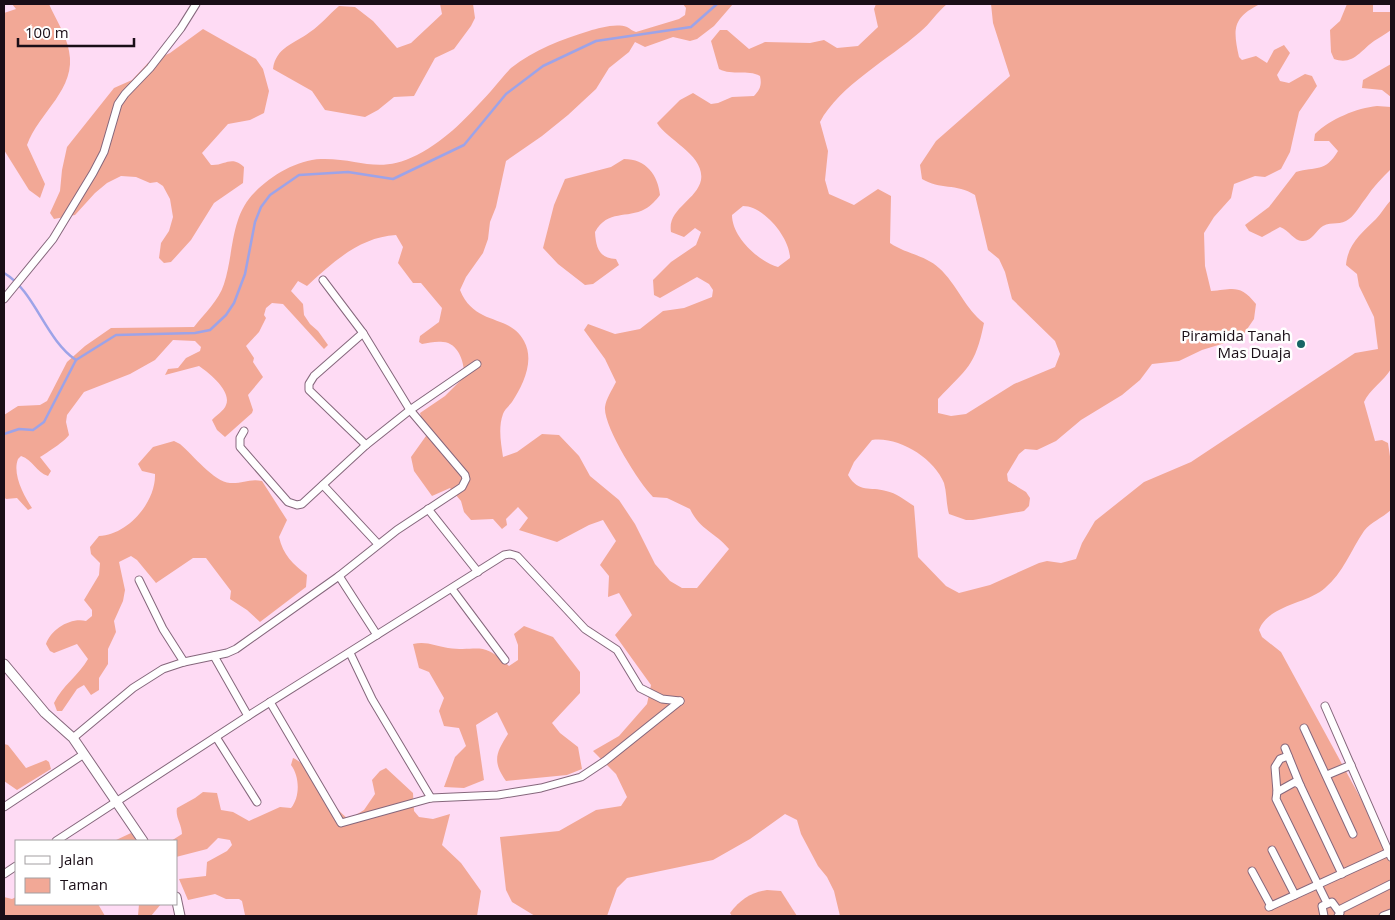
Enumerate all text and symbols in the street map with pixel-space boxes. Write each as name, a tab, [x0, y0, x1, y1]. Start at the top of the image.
scale bar	[18, 15, 134, 47]
text: 100 m	[25, 22, 69, 42]
place label: Piramida Tanah Mas Duaja	[1181, 325, 1291, 362]
marker: Piramida Tanah Mas Duaja	[1295, 338, 1307, 350]
legend	[15, 840, 178, 905]
text: Jalan	[58, 849, 94, 869]
text: Taman	[60, 874, 108, 894]

